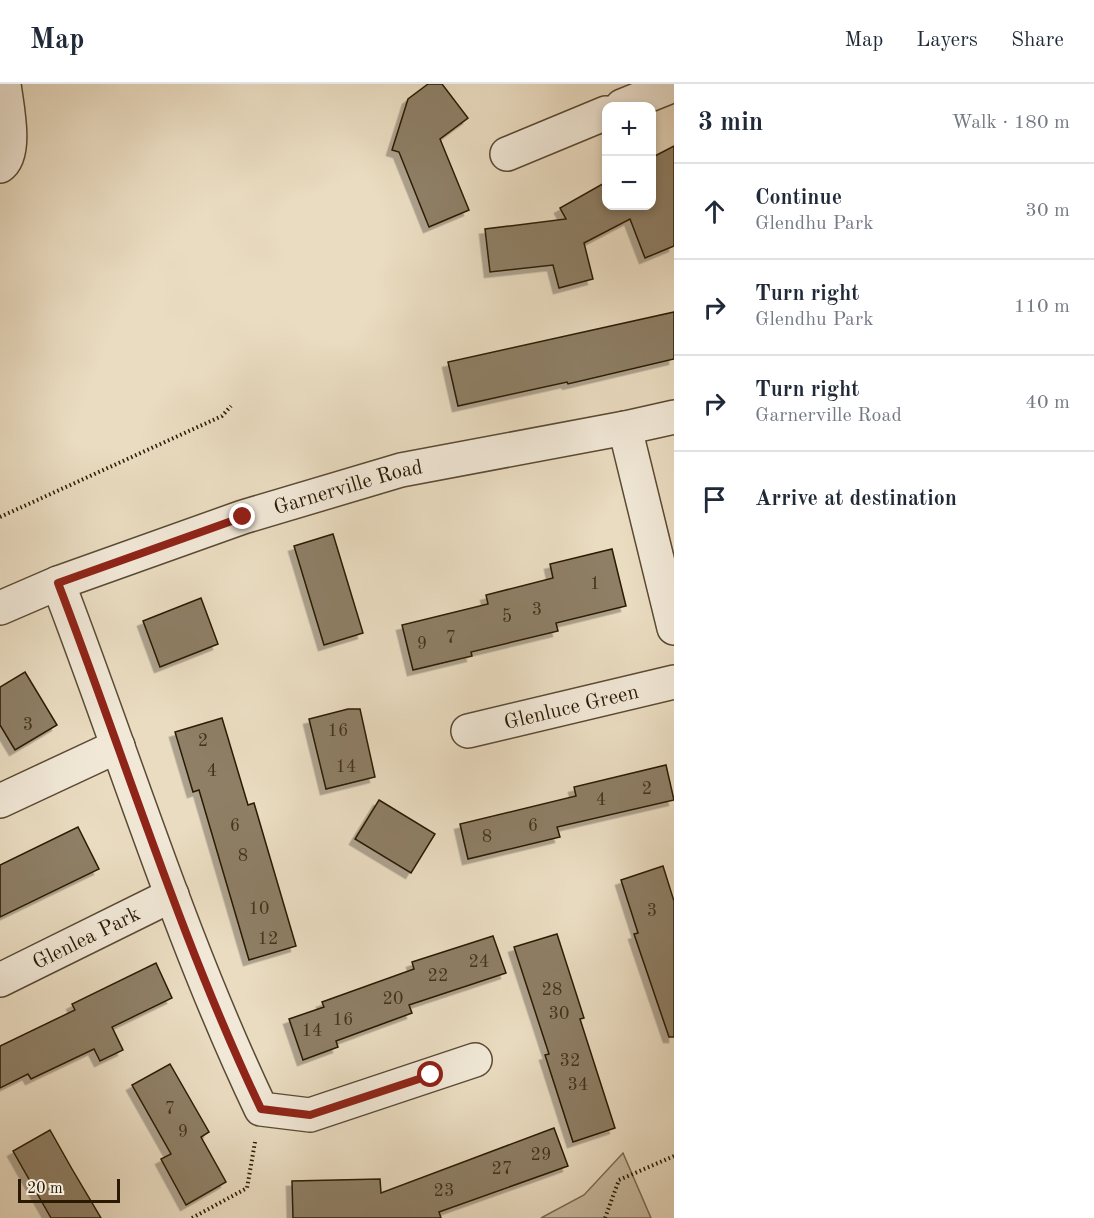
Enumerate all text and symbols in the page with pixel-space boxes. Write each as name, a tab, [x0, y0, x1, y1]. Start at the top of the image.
text: Map	[30, 27, 84, 55]
text: Map	[844, 30, 883, 51]
text: Layers	[916, 30, 978, 51]
text: Share	[1011, 30, 1064, 51]
map controls	[602, 102, 656, 210]
button: +	[602, 102, 656, 156]
text: 3 min	[698, 110, 763, 136]
text: Walk · 180 m	[951, 113, 1070, 133]
button: −	[602, 156, 656, 210]
text: Continue	[755, 187, 842, 209]
icon: ahead	[698, 195, 731, 228]
text: 30 m	[1025, 201, 1070, 221]
text: Glendhu Park	[755, 214, 874, 234]
text: Turn right	[755, 283, 859, 305]
icon: right	[698, 291, 731, 324]
text: 110 m	[1014, 297, 1070, 317]
text: Glendhu Park	[755, 310, 874, 330]
text: Turn right	[755, 379, 859, 401]
icon: right	[698, 387, 731, 420]
text: 40 m	[1025, 393, 1070, 413]
text: Garnerville Road	[755, 406, 902, 426]
street label: Garnerville Road	[271, 457, 425, 519]
icon: arrive	[698, 483, 731, 516]
text: Arrive at destination	[755, 488, 957, 510]
route end	[229, 503, 255, 529]
house number: 1	[590, 575, 600, 593]
house number: 3	[532, 601, 542, 619]
house number: 5	[502, 608, 512, 626]
house number: 7	[446, 629, 456, 647]
house number: 9	[417, 635, 427, 653]
street label: Glenluce Green	[502, 682, 641, 734]
house number: 3	[23, 716, 33, 734]
house number: 16	[328, 722, 348, 740]
house number: 2	[198, 732, 208, 750]
house number: 14	[336, 758, 356, 776]
house number: 4	[207, 762, 217, 780]
house number: 2	[642, 780, 652, 798]
house number: 4	[596, 791, 606, 809]
house number: 6	[230, 817, 240, 835]
house number: 6	[528, 817, 538, 835]
house number: 8	[482, 828, 492, 846]
house number: 8	[238, 847, 248, 865]
house number: 10	[249, 900, 269, 918]
house number: 3	[647, 902, 657, 920]
street label: Glenlea Park	[30, 904, 144, 974]
house number: 12	[258, 930, 278, 948]
house number: 24	[469, 953, 489, 971]
house number: 22	[428, 967, 448, 985]
house number: 28	[542, 981, 562, 999]
house number: 20	[383, 990, 403, 1008]
house number: 30	[549, 1005, 569, 1023]
house number: 16	[333, 1011, 353, 1029]
house number: 14	[302, 1022, 322, 1040]
house number: 32	[560, 1052, 580, 1070]
route start	[417, 1061, 443, 1087]
house number: 34	[568, 1076, 588, 1094]
house number: 7	[165, 1100, 175, 1118]
house number: 9	[178, 1123, 188, 1141]
house number: 29	[531, 1146, 551, 1164]
house number: 27	[492, 1160, 512, 1178]
scale bar	[18, 1176, 120, 1204]
text: 20 m	[27, 1181, 63, 1197]
house number: 23	[434, 1182, 454, 1200]

